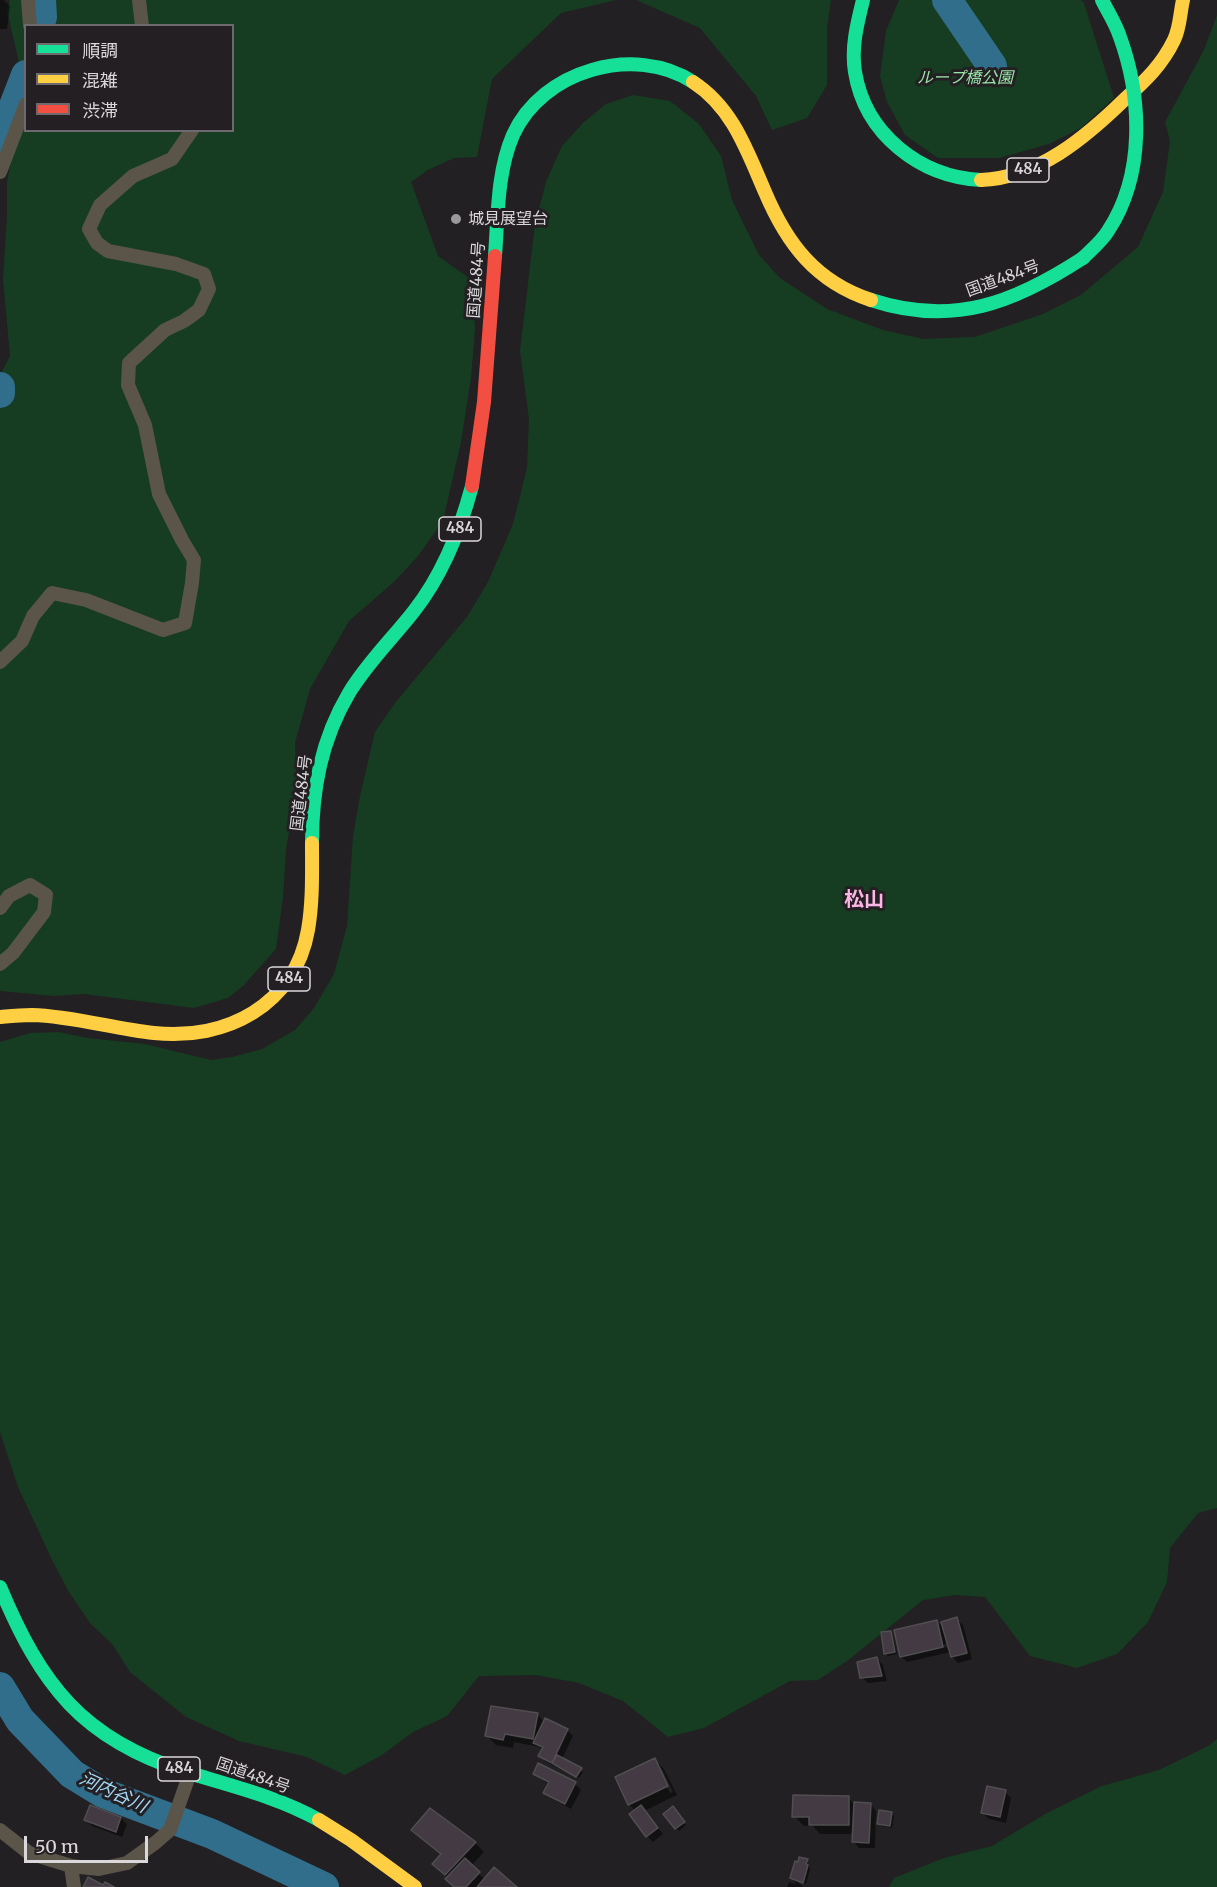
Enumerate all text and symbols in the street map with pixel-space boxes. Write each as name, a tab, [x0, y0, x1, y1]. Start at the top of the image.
legend	[24, 24, 234, 132]
text: 順調	[82, 39, 118, 62]
park label: ループ橋公園	[917, 68, 1013, 88]
text: 混雑	[82, 69, 118, 92]
text: 渋滞	[82, 99, 118, 122]
road number: 484	[1007, 158, 1049, 182]
place label: 城見展望台	[468, 209, 548, 229]
marker: 城見展望台	[449, 212, 463, 226]
street label: 国道484号	[465, 241, 489, 319]
street label: 国道484号	[963, 257, 1043, 301]
road number: 484	[439, 517, 481, 541]
street label: 国道484号	[288, 754, 316, 832]
district label: 松山	[844, 888, 884, 912]
road number: 484	[268, 967, 310, 991]
street label: 国道484号	[213, 1754, 293, 1798]
road number: 484	[158, 1757, 200, 1781]
water label: 河内谷川	[76, 1768, 150, 1818]
scale bar	[27, 1824, 152, 1862]
text: 50 m	[35, 1835, 79, 1858]

